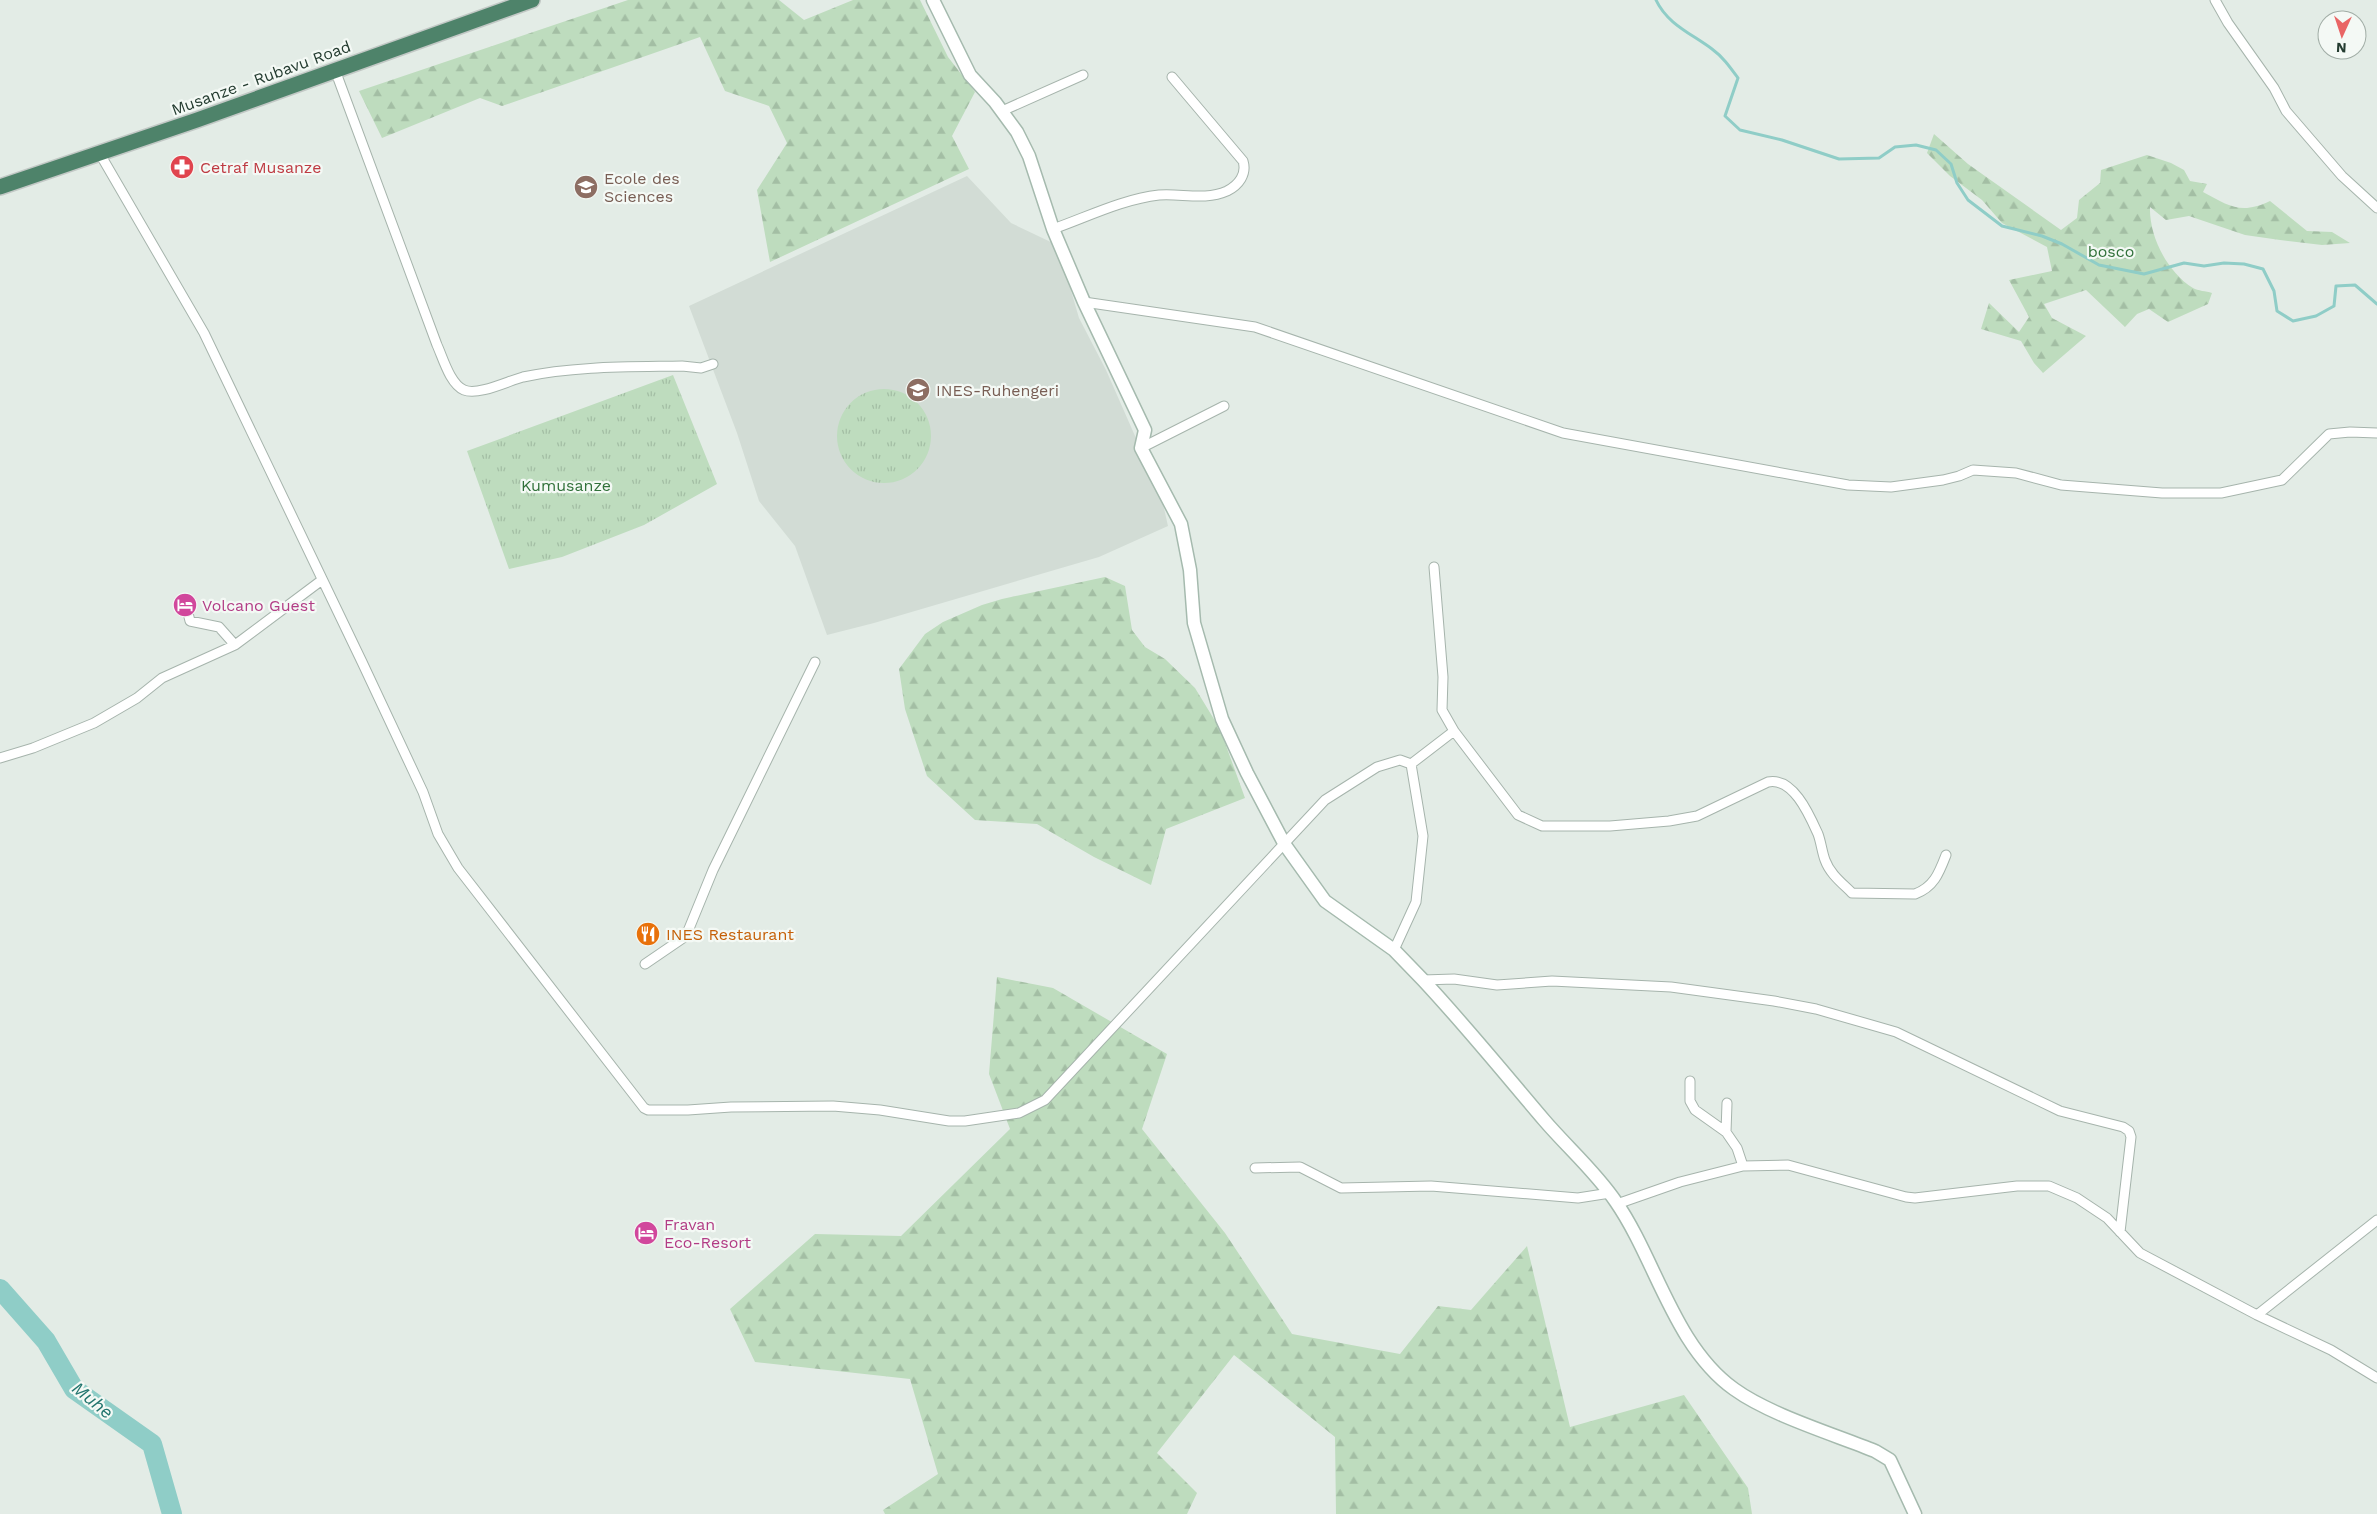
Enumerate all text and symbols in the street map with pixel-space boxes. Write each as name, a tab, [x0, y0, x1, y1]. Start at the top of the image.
north arrow	[2317, 10, 2367, 60]
street label: Musanze - Rubavu Road	[169, 37, 353, 119]
text: N	[2336, 40, 2347, 56]
pharmacy icon: Cetraf Musanze	[169, 154, 195, 180]
place label: Cetraf Musanze	[200, 158, 322, 177]
place label: Ecole des Sciences	[604, 169, 680, 206]
school or university icon: Ecole des Sciences	[573, 174, 599, 200]
park label: bosco	[2088, 242, 2134, 261]
school or university icon: INES-Ruhengeri	[905, 377, 931, 403]
place label: INES-Ruhengeri	[936, 381, 1059, 400]
park label: Kumusanze	[521, 476, 611, 495]
hotel icon: Volcano Guest	[172, 592, 198, 618]
place label: Volcano Guest	[202, 596, 315, 615]
restaurant icon: INES Restaurant	[635, 921, 661, 947]
place label: INES Restaurant	[666, 925, 794, 944]
place label: Fravan Eco-Resort	[664, 1215, 751, 1252]
hotel icon: Fravan Eco-Resort	[633, 1220, 659, 1246]
water label: Muhe	[68, 1377, 118, 1423]

